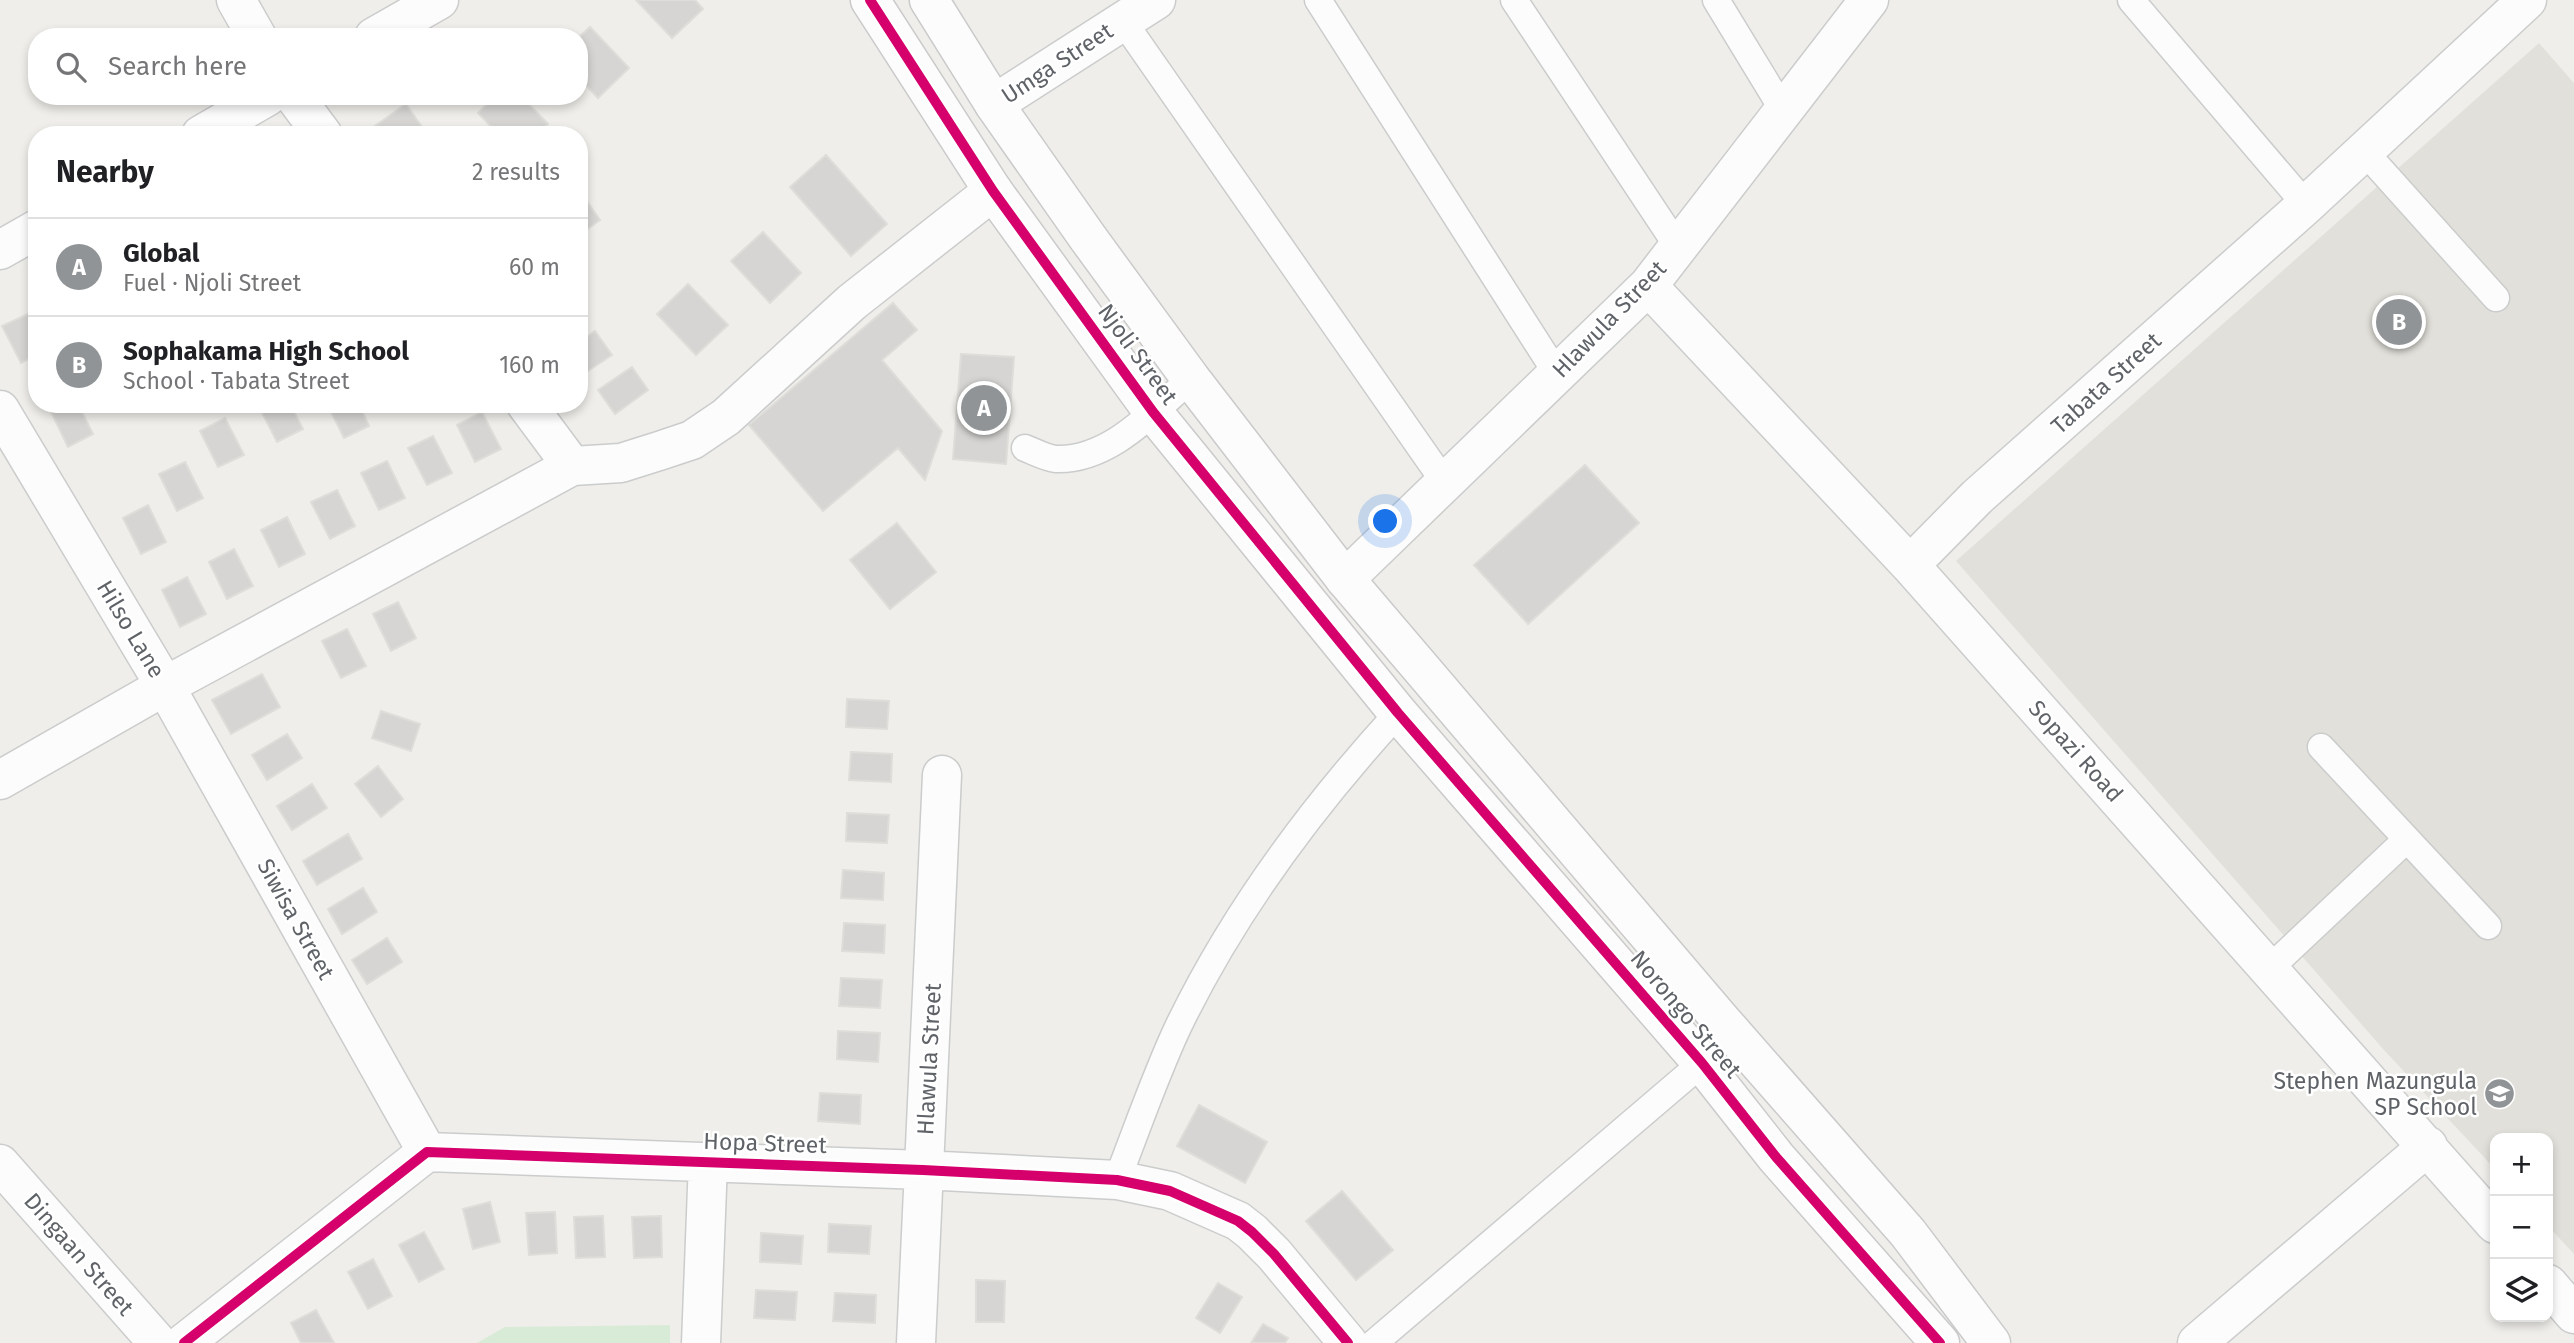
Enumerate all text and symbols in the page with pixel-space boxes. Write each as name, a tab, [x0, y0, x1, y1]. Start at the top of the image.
street label: Umga Street	[996, 16, 1119, 109]
search box	[28, 28, 588, 105]
icon: search	[52, 48, 90, 86]
text: Search here	[108, 51, 247, 82]
text: Nearby	[56, 154, 154, 190]
text: 2 results	[472, 158, 560, 186]
text: Global	[123, 238, 200, 269]
text: A	[72, 253, 86, 281]
text: 60 m	[509, 253, 560, 281]
street label: Hlawula Street	[1546, 254, 1672, 383]
text: Fuel · Njoli Street	[123, 269, 301, 297]
pin: B	[2376, 296, 2422, 348]
street label: Njoli Street	[1092, 298, 1184, 410]
street label: Tabata Street	[2045, 326, 2167, 440]
text: Sophakama High School	[123, 336, 409, 367]
text: B	[72, 351, 86, 379]
text: 160 m	[499, 351, 560, 379]
text: School · Tabata Street	[123, 367, 350, 395]
pin: A	[961, 382, 1007, 434]
your location	[1368, 504, 1402, 538]
street label: Hilso Lane	[91, 575, 171, 683]
street label: Sopazi Road	[2023, 694, 2129, 808]
street label: Siwisa Street	[251, 854, 341, 985]
street label: Norongo Street	[1625, 945, 1748, 1084]
street label: Hlawula Street	[911, 982, 947, 1136]
place label: Stephen Mazungula SP School	[2273, 1067, 2477, 1121]
school or university icon: Stephen Mazungula SP School	[2483, 1077, 2517, 1111]
street label: Hopa Street	[703, 1127, 828, 1159]
map controls	[2490, 1133, 2553, 1322]
button: +	[2490, 1133, 2553, 1196]
street label: Dingaan Street	[18, 1187, 140, 1322]
button: −	[2490, 1196, 2553, 1259]
button: layers	[2490, 1259, 2553, 1322]

